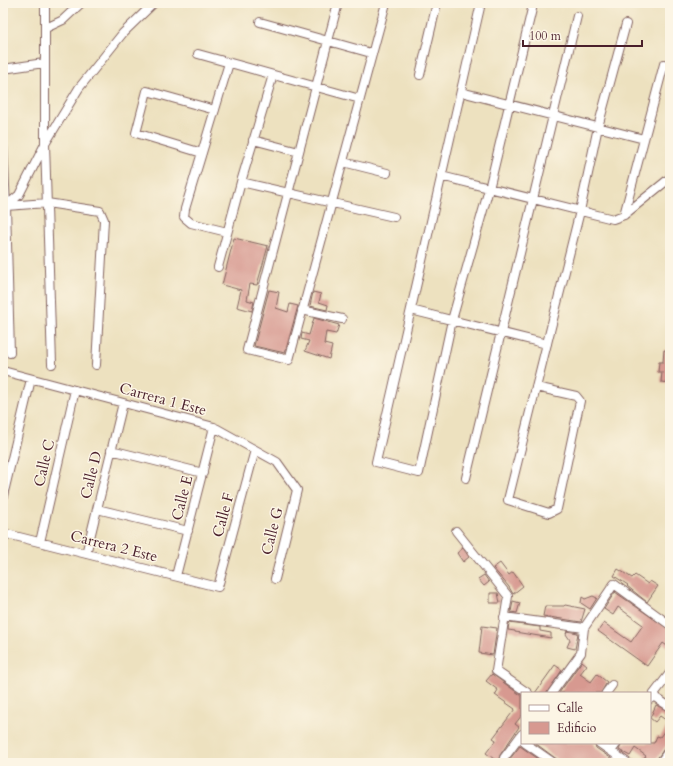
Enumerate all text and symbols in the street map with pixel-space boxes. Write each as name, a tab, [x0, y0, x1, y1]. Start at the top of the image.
scale bar	[523, 22, 642, 48]
text: 100 m	[529, 28, 562, 44]
street label: Carrera 1 Este	[117, 378, 209, 420]
street label: Calle C	[29, 437, 59, 489]
street label: Calle D	[75, 449, 107, 501]
street label: Calle E	[167, 473, 197, 523]
street label: Calle F	[208, 491, 238, 539]
street label: Calle G	[256, 505, 288, 557]
street label: Carrera 2 Este	[68, 526, 160, 567]
legend	[521, 692, 651, 744]
text: Calle	[557, 700, 583, 716]
text: Edificio	[557, 720, 597, 736]

